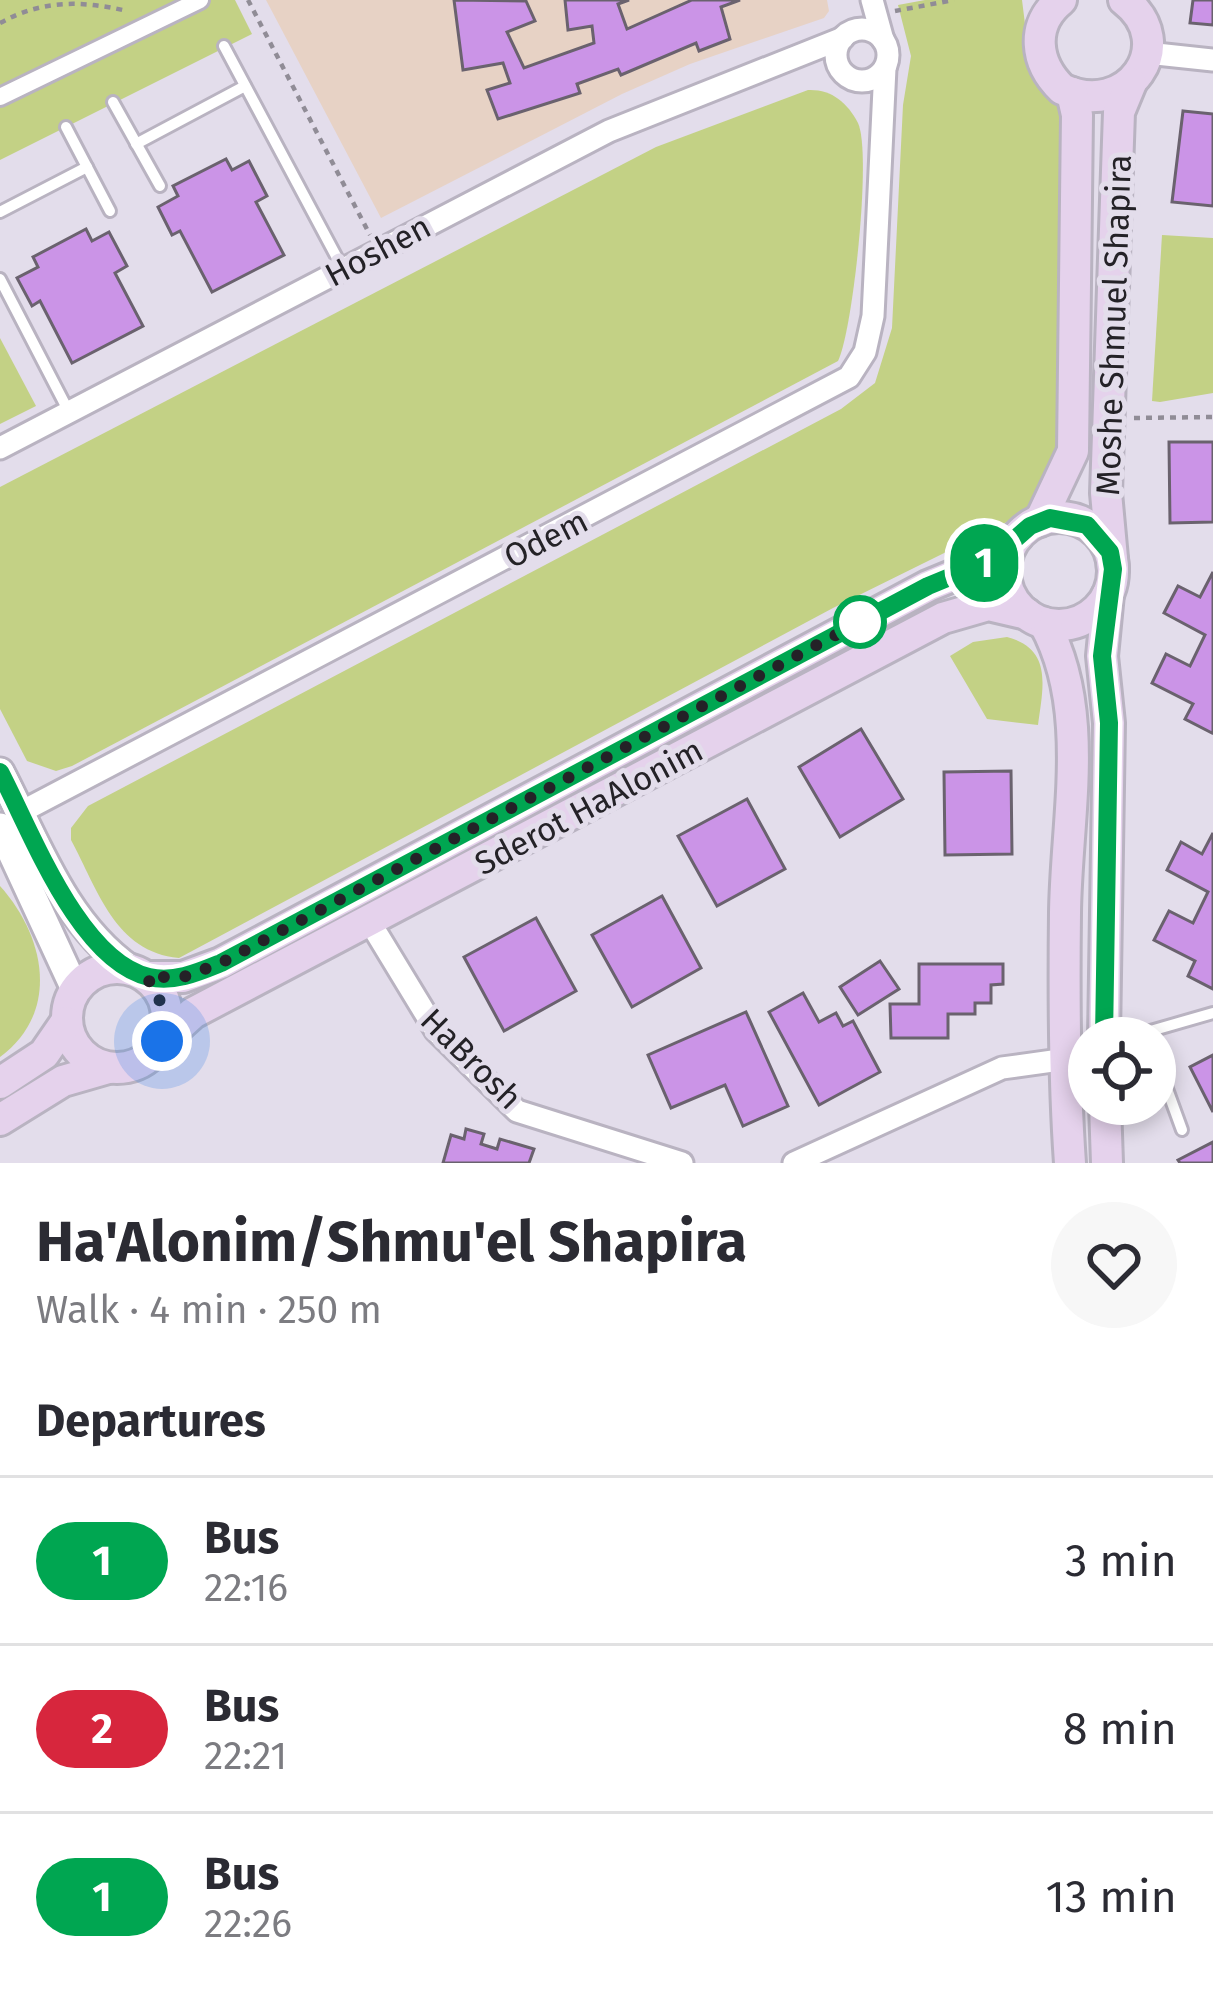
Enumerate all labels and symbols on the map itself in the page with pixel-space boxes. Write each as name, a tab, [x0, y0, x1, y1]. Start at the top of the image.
street label: Moshe Shmuel Shapira	[1088, 154, 1140, 496]
street label: Hoshen	[318, 207, 438, 295]
street label: Odem	[497, 501, 595, 577]
line badge: 1	[945, 524, 1023, 602]
unlabelled marker	[835, 597, 885, 647]
street label: Sderot HaAlonim	[468, 730, 710, 884]
street label: HaBrosh	[412, 1000, 530, 1118]
your location	[132, 1011, 192, 1071]

